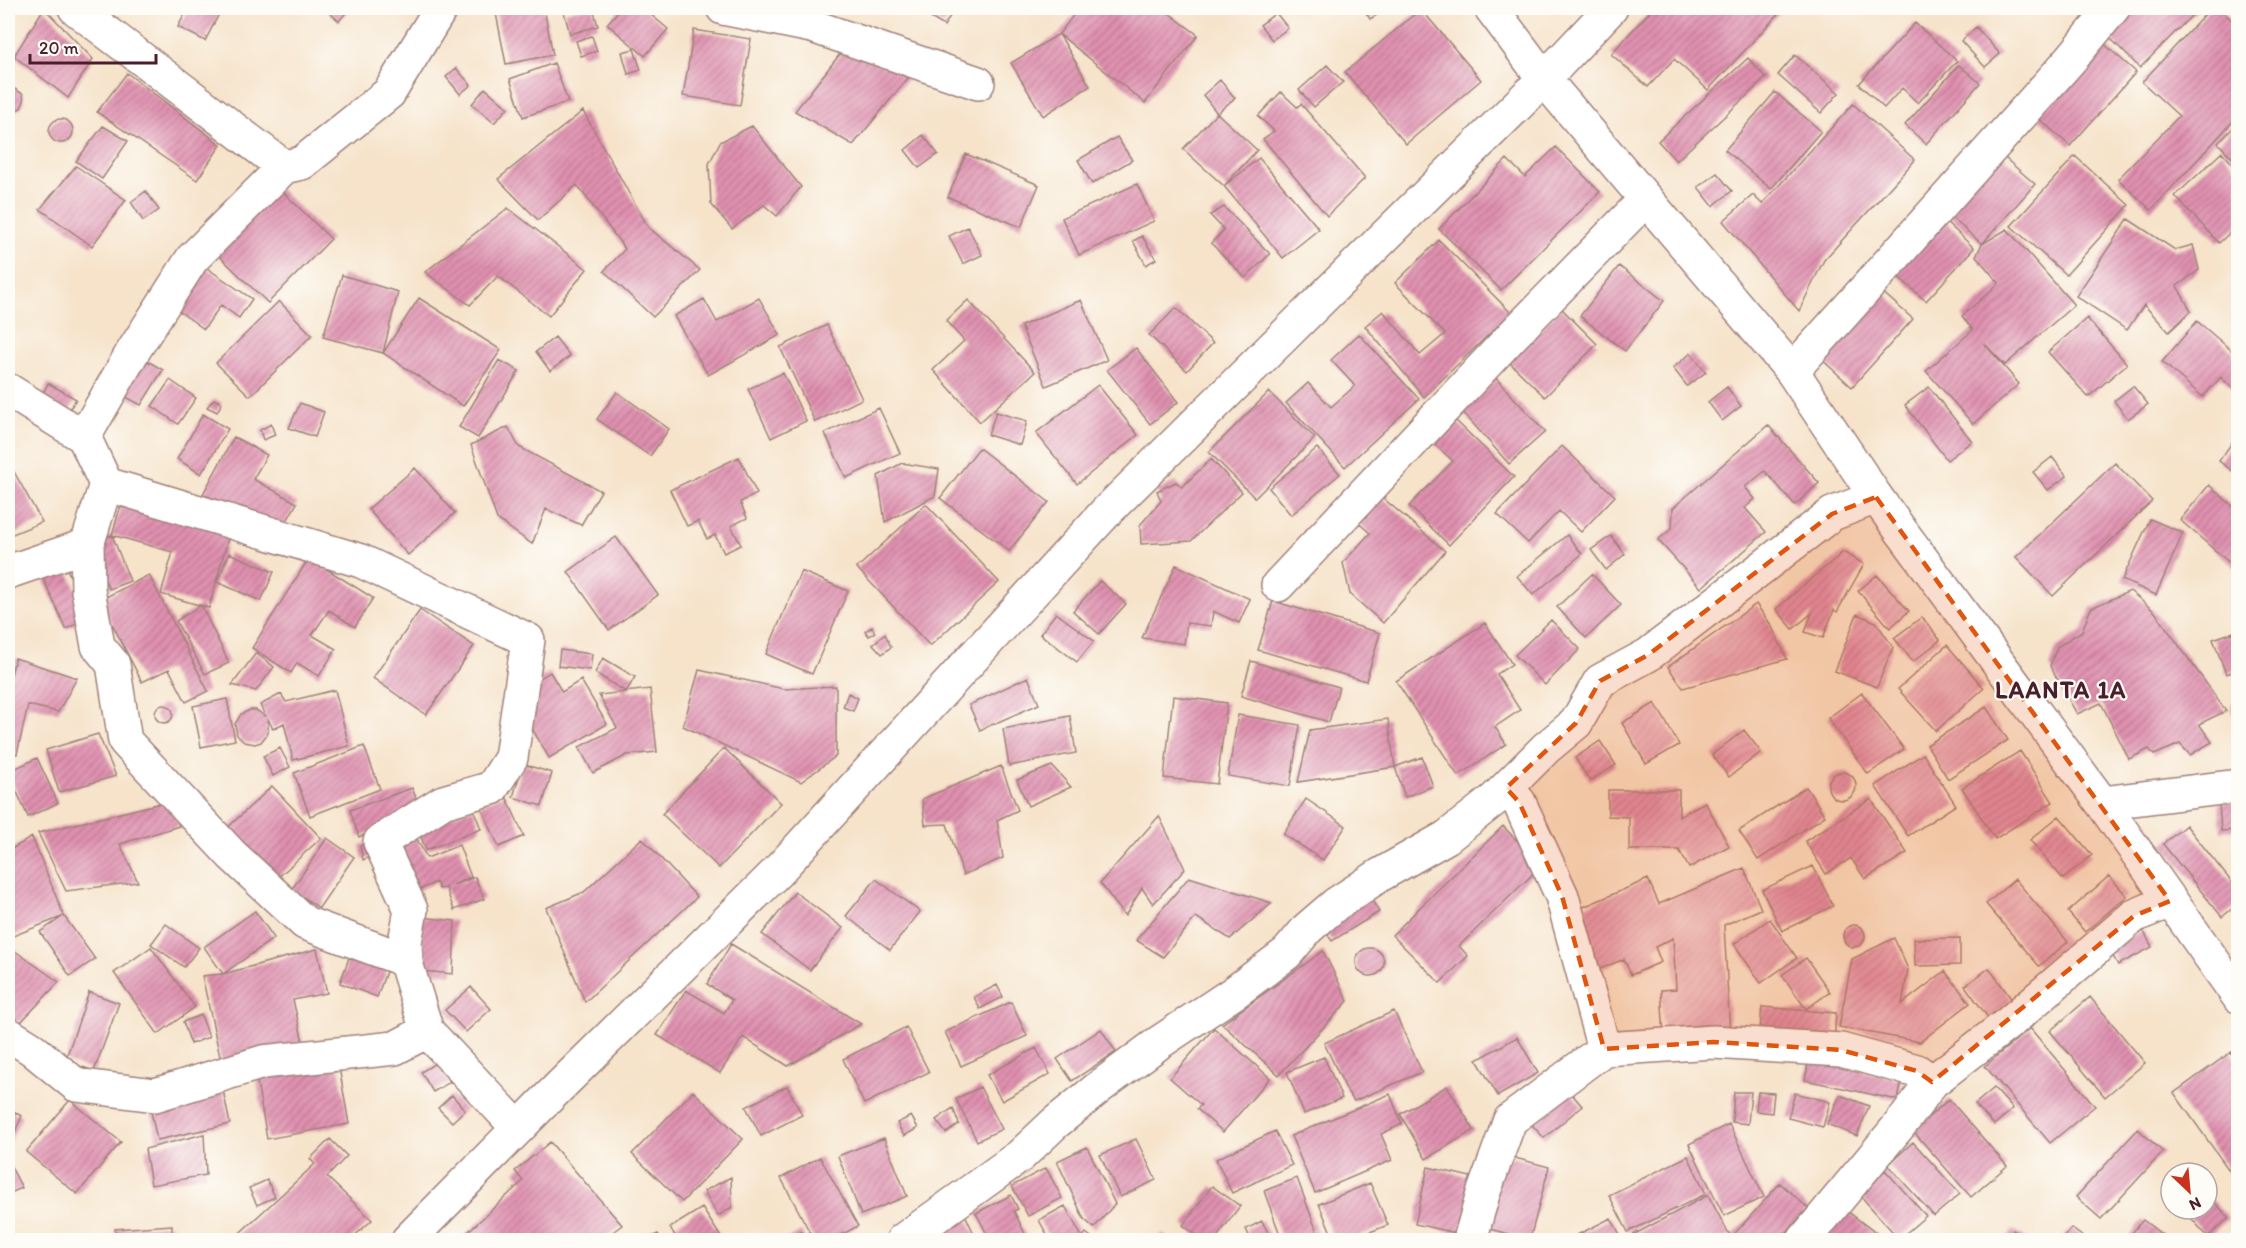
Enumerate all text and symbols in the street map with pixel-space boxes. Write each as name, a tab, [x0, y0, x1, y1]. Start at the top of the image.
scale bar	[30, 27, 156, 65]
text: 20 m	[39, 37, 79, 59]
district label: LAANTA 1A	[1995, 675, 2127, 704]
north arrow	[2159, 1161, 2219, 1221]
text: N	[2186, 1193, 2204, 1215]

